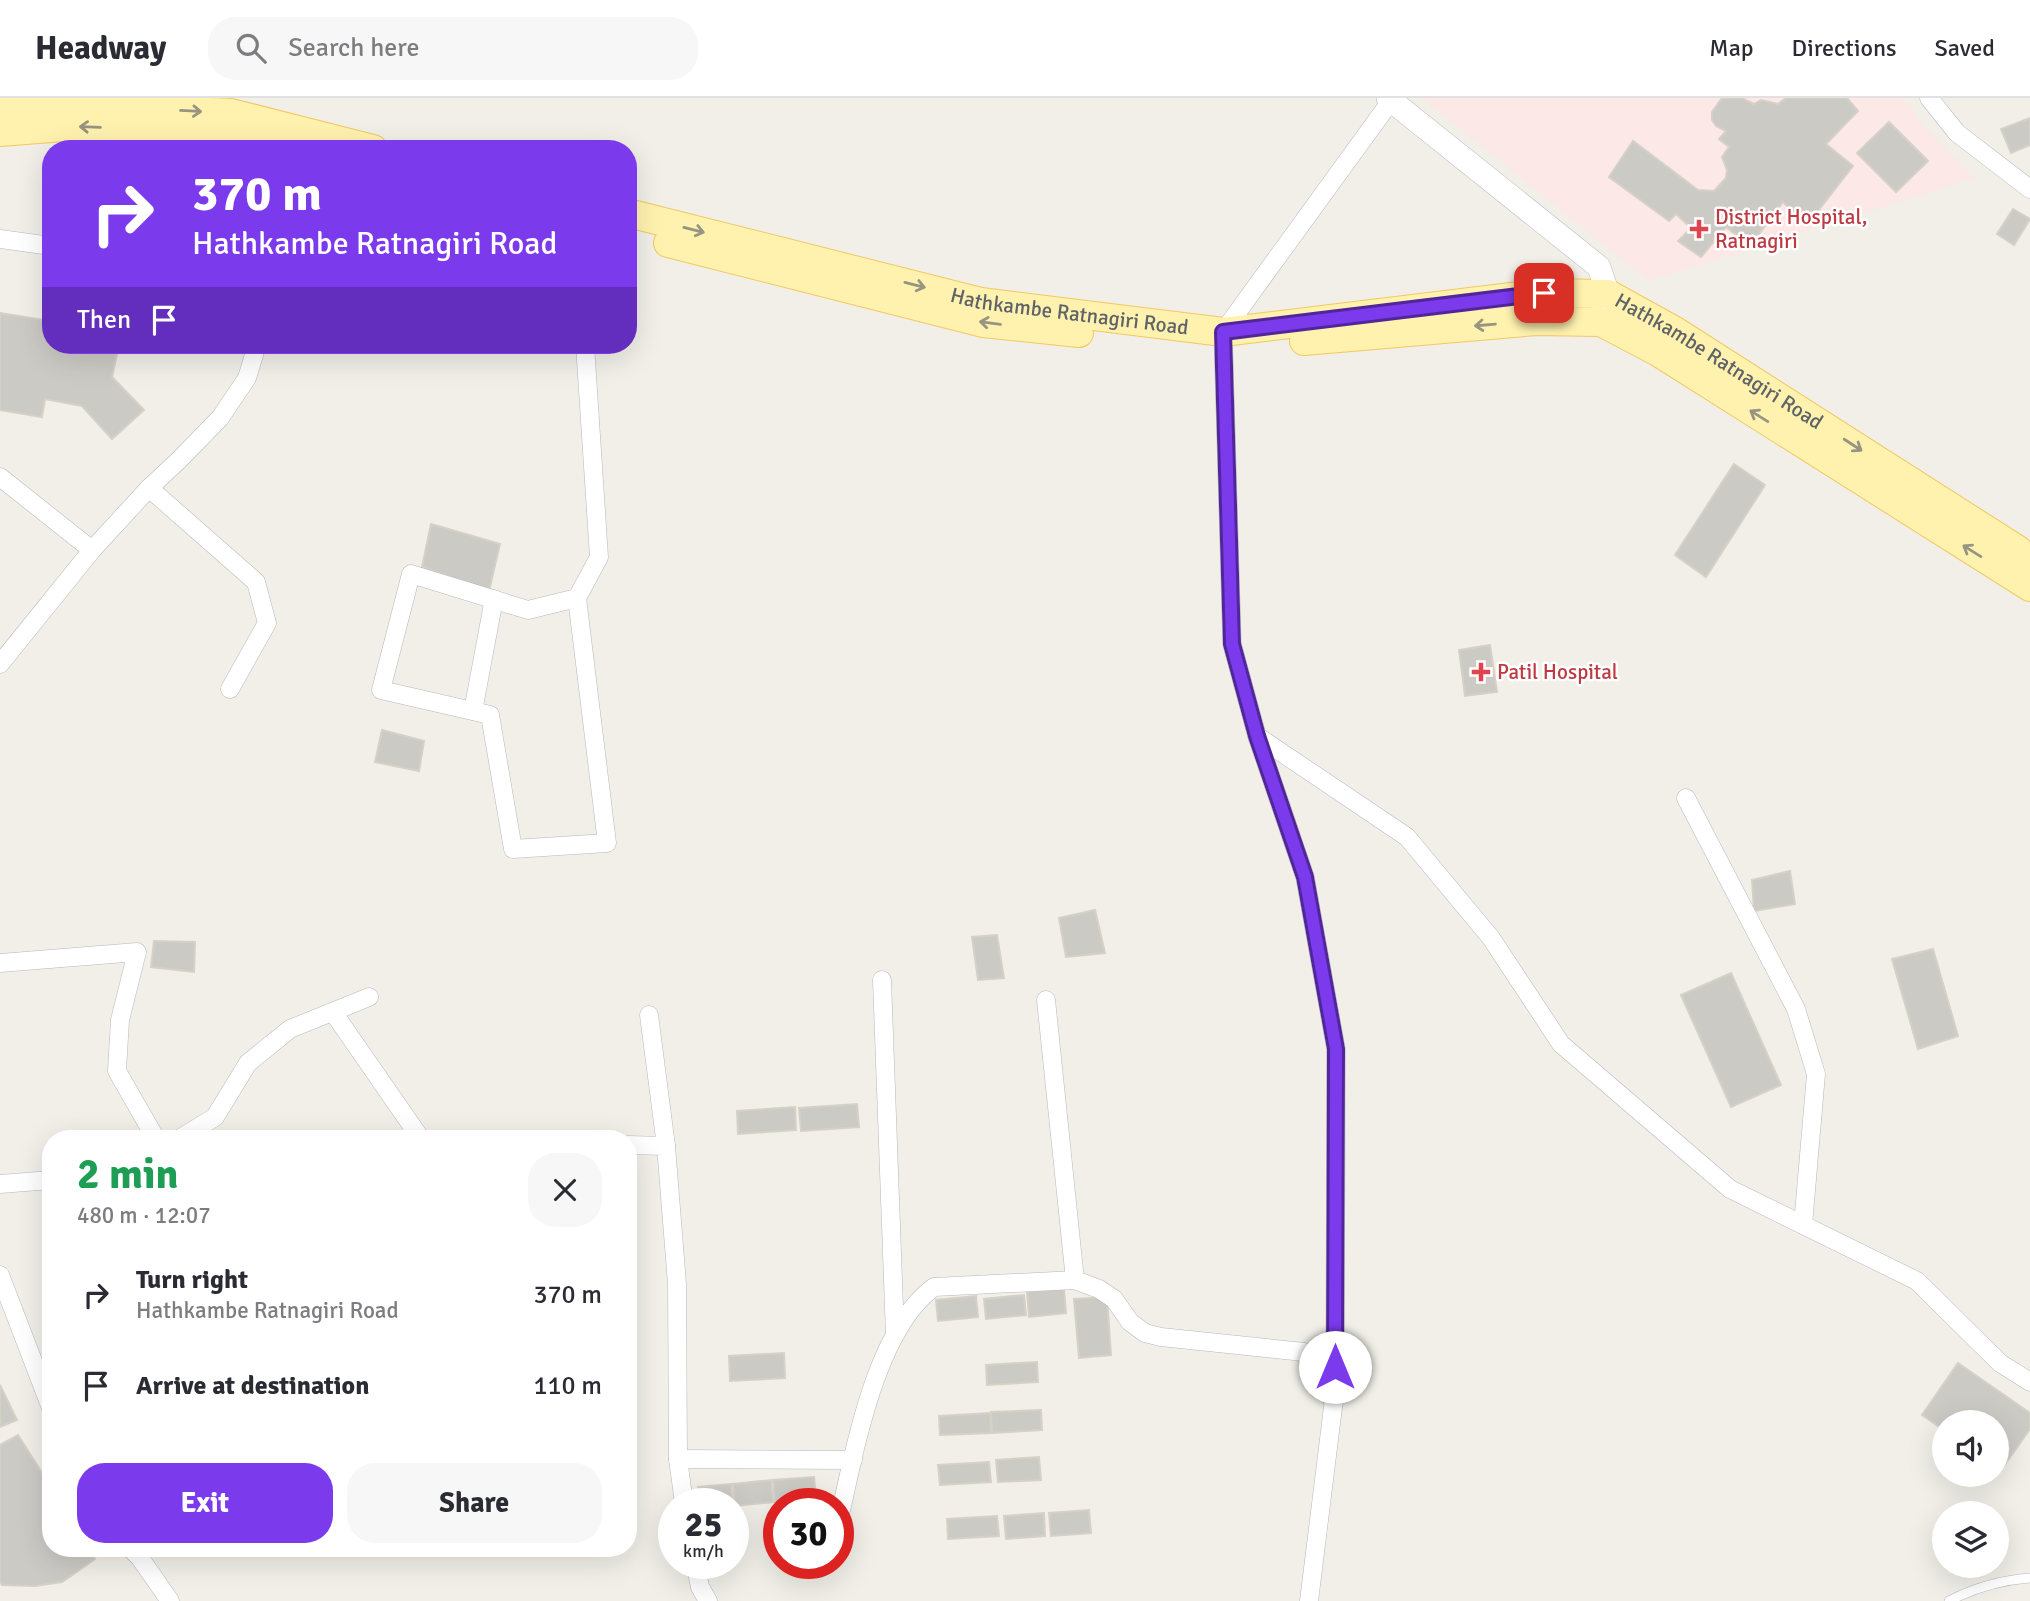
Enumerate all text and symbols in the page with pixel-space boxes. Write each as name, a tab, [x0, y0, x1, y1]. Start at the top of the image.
search box	[208, 17, 698, 80]
text: Headway	[35, 28, 166, 69]
icon: search	[232, 29, 270, 67]
text: Search here	[288, 32, 419, 64]
text: Map	[1709, 33, 1754, 63]
text: Directions	[1792, 33, 1897, 63]
text: Saved	[1935, 33, 1995, 63]
one-way arrow	[179, 105, 202, 118]
one-way arrow	[79, 120, 102, 133]
text: 370 m	[192, 164, 322, 224]
icon: right	[77, 168, 168, 259]
place label: District Hospital, Ratnagiri	[1715, 204, 1867, 254]
marker: District Hospital, Ratnagiri	[1689, 219, 1709, 239]
text: Hathkambe Ratnagiri Road	[192, 224, 557, 263]
one-way arrow	[683, 224, 705, 237]
pin	[1514, 263, 1574, 323]
icon: arrive	[1525, 274, 1563, 312]
one-way arrow	[903, 279, 926, 292]
street label: Hathkambe Ratnagiri Road	[948, 282, 1190, 341]
street label: Hathkambe Ratnagiri Road	[1610, 287, 1828, 435]
icon: arrive	[145, 301, 183, 339]
text: Then	[77, 304, 131, 336]
one-way arrow	[979, 317, 1002, 330]
one-way arrow	[1474, 319, 1496, 332]
one-way arrow	[1750, 408, 1770, 422]
one-way arrow	[1843, 437, 1862, 452]
one-way arrow	[1963, 543, 1983, 557]
place label: Patil Hospital	[1497, 659, 1618, 685]
marker: Patil Hospital	[1471, 662, 1491, 682]
text: 2 min	[77, 1149, 178, 1200]
button: close	[528, 1153, 602, 1227]
text: 480 m · 12:07	[77, 1201, 211, 1230]
text: Turn right	[136, 1264, 248, 1296]
icon: right	[77, 1276, 115, 1314]
text: 370 m	[533, 1279, 602, 1311]
text: Hathkambe Ratnagiri Road	[136, 1296, 399, 1325]
position arrow	[1298, 1330, 1372, 1404]
icon: arrive	[77, 1367, 115, 1405]
text: Arrive at destination	[136, 1370, 369, 1402]
text: 110 m	[533, 1370, 602, 1402]
map controls	[1932, 1410, 2009, 1578]
button: sound	[1932, 1410, 2009, 1487]
button: Exit	[77, 1463, 333, 1543]
button: Share	[347, 1463, 602, 1543]
speed limit sign: 30	[763, 1488, 854, 1579]
button: layers	[1932, 1501, 2009, 1578]
text: 25	[685, 1503, 722, 1546]
text: km/h	[683, 1540, 724, 1562]

